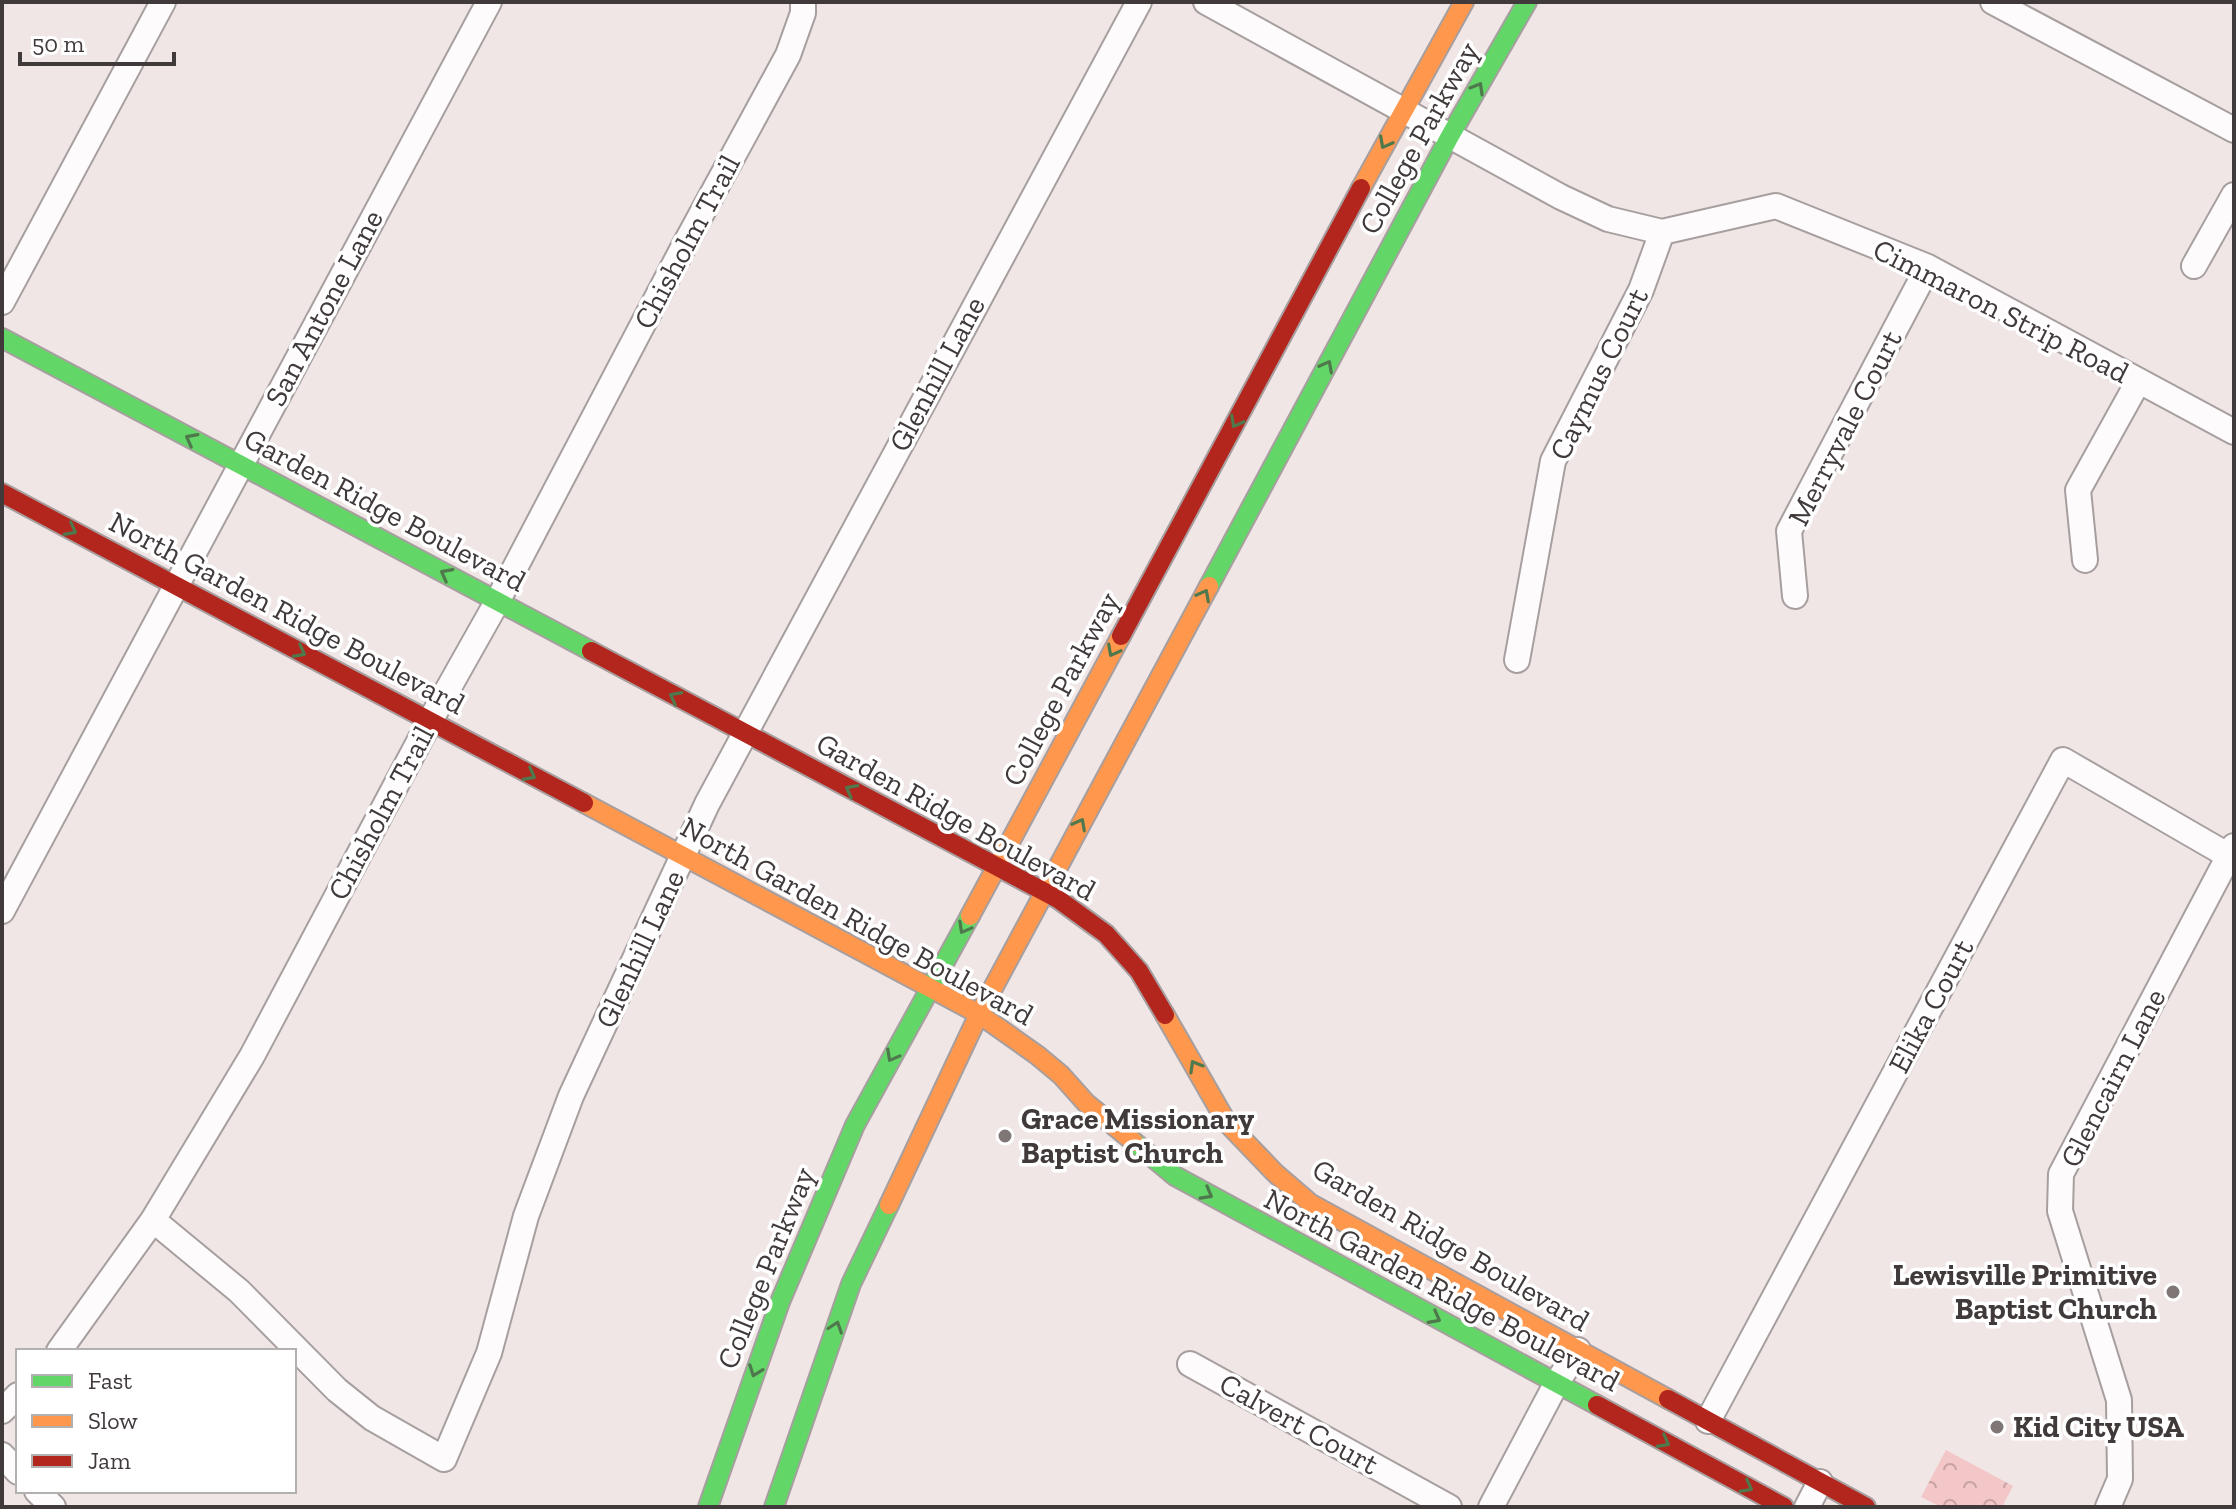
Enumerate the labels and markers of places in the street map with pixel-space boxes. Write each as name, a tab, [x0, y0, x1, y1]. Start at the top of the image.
place label: Grace Missionary Baptist Church	[1021, 1101, 1254, 1171]
marker: Grace Missionary Baptist Church	[996, 1127, 1014, 1145]
place label: Lewisville Primitive Baptist Church	[1893, 1257, 2158, 1327]
marker: Lewisville Primitive Baptist Church	[2164, 1283, 2182, 1301]
place label: Kid City USA	[2013, 1409, 2184, 1445]
marker: Kid City USA	[1988, 1418, 2006, 1436]

